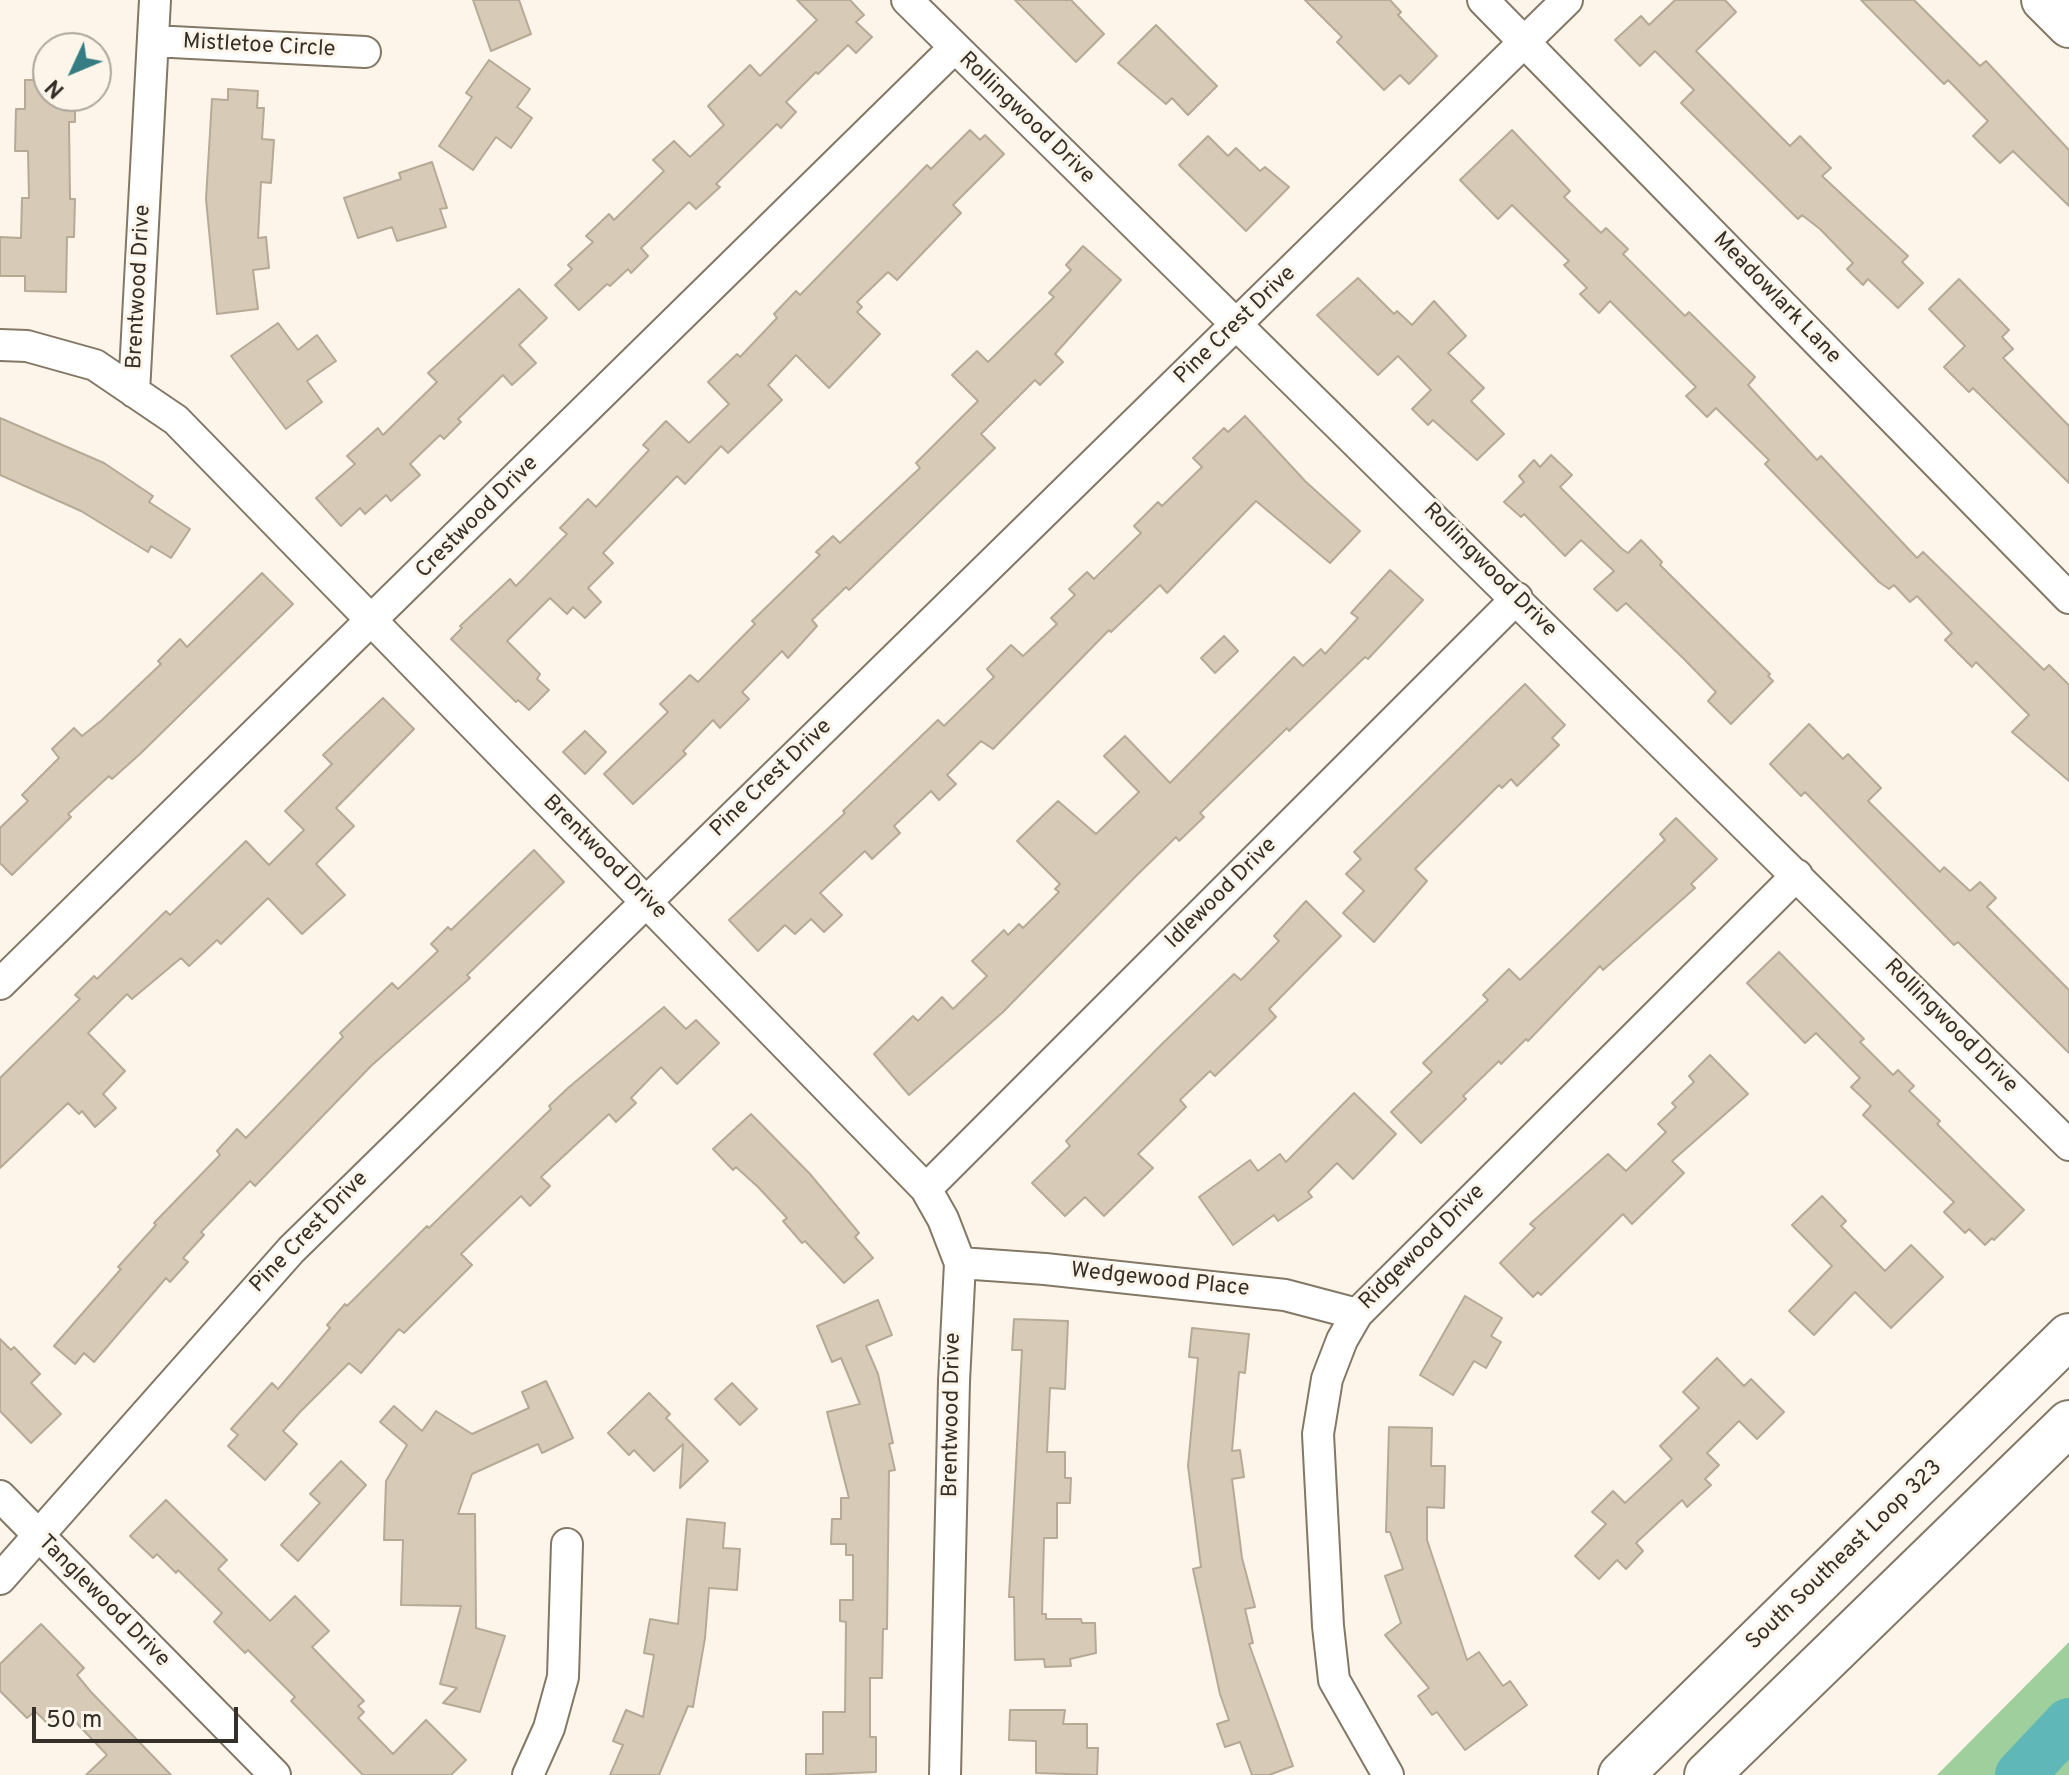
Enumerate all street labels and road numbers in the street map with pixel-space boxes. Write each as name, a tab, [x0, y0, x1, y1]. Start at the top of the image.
street label: Mistletoe Circle	[182, 30, 336, 64]
street label: Rollingwood Drive	[952, 47, 1100, 191]
street label: Brentwood Drive	[123, 204, 157, 370]
street label: Meadowlark Lane	[1706, 228, 1846, 370]
street label: Pine Crest Drive	[1170, 261, 1302, 391]
street label: Crestwood Drive	[411, 451, 545, 585]
street label: Rollingwood Drive	[1416, 498, 1562, 644]
street label: Pine Crest Drive	[706, 714, 838, 844]
street label: Brentwood Drive	[536, 790, 672, 926]
street label: Idlewood Drive	[1161, 833, 1283, 955]
street label: Rollingwood Drive	[1877, 954, 2023, 1100]
street label: Pine Crest Drive	[245, 1167, 375, 1299]
street label: Ridgewood Drive	[1355, 1180, 1491, 1316]
street label: Wedgewood Place	[1069, 1258, 1251, 1304]
street label: Brentwood Drive	[938, 1332, 968, 1498]
street label: South Southeast Loop 323	[1742, 1456, 1948, 1656]
street label: Tanglewood Drive	[31, 1530, 175, 1674]

